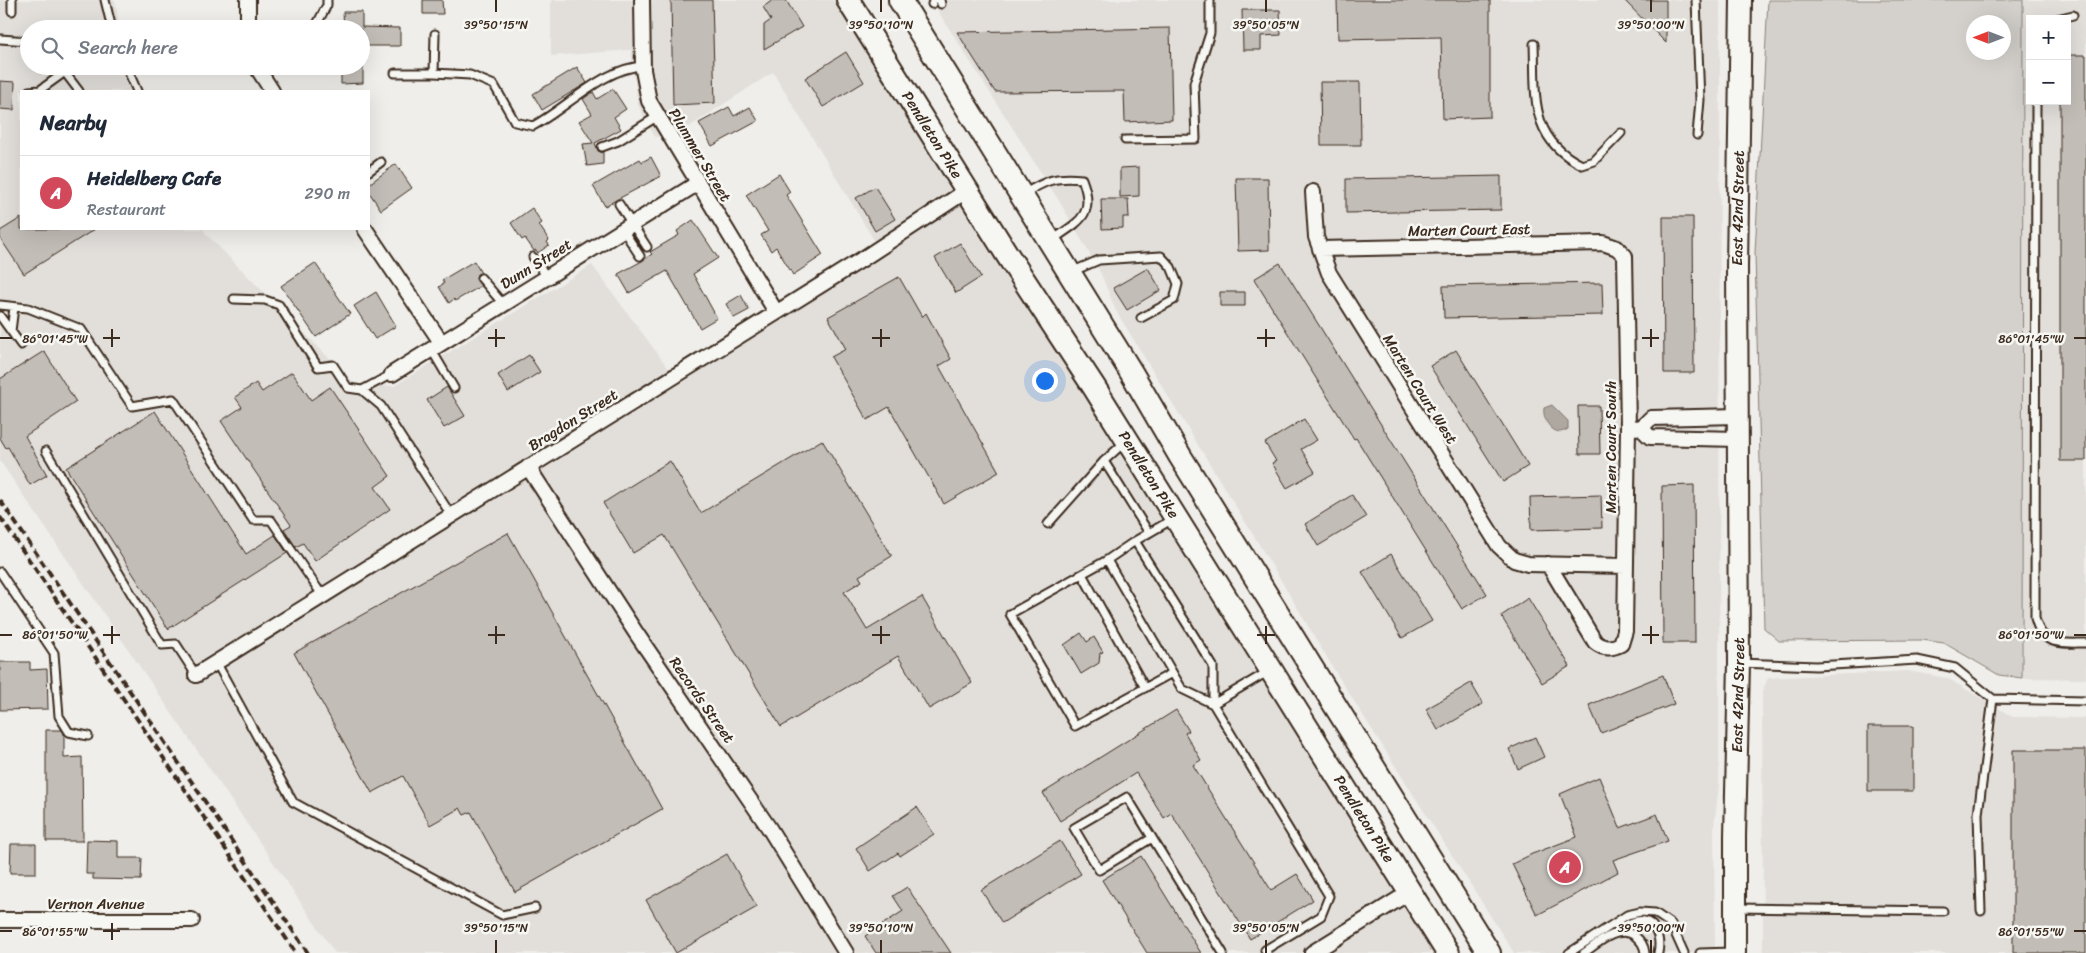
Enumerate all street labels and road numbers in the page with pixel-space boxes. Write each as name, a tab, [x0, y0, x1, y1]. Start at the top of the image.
street label: Pendleton Pike	[895, 86, 970, 184]
street label: Plummer Street	[662, 103, 739, 207]
street label: East 42nd Street	[1724, 150, 1752, 266]
street label: Marten Court East	[1408, 216, 1531, 244]
street label: Dunn Street	[495, 231, 577, 296]
street label: Marten Court West	[1376, 329, 1465, 450]
street label: Marten Court South	[1598, 381, 1624, 513]
street label: Bragdon Street	[523, 382, 623, 458]
street label: Pendleton Pike	[1111, 425, 1186, 524]
street label: East 42nd Street	[1724, 637, 1752, 753]
street label: Records Street	[662, 651, 742, 749]
street label: Pendleton Pike	[1327, 770, 1402, 868]
street label: Vernon Avenue	[47, 891, 145, 917]

